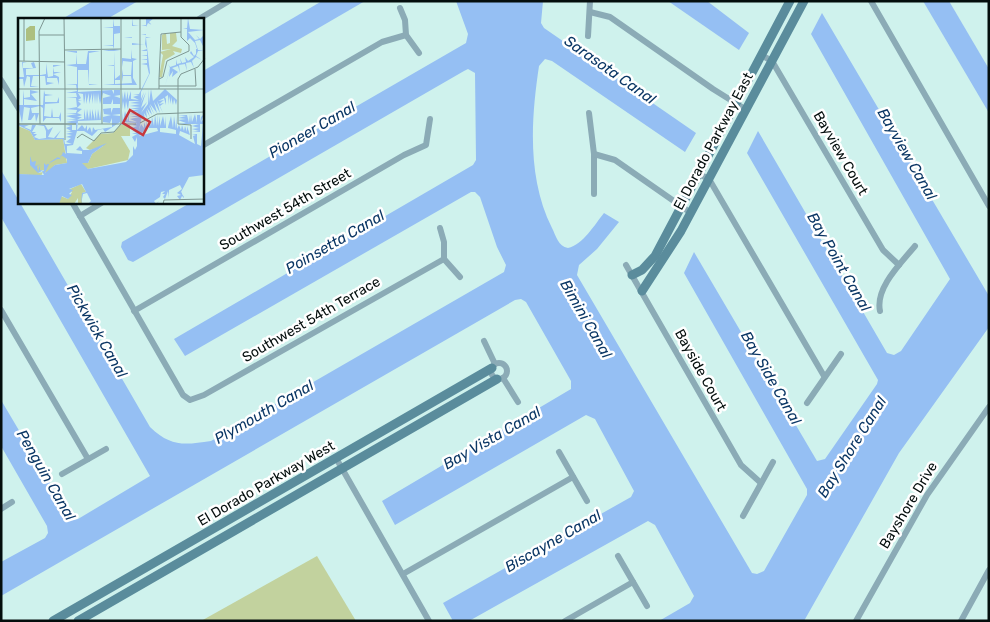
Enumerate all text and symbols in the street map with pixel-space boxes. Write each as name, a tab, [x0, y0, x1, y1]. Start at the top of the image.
inset map	[18, 18, 204, 204]
water label: Sarasota Canal	[561, 32, 659, 108]
street label: El Dorado Parkway East	[670, 69, 757, 213]
water label: Pioneer Canal	[265, 98, 359, 162]
water label: Bayview Canal	[873, 105, 941, 203]
street label: Bayview Court	[810, 108, 872, 199]
street label: Southwest 54th Street	[217, 165, 354, 254]
water label: Poinsetta Canal	[282, 206, 388, 278]
water label: Bay Point Canal	[803, 209, 875, 315]
street label: Southwest 54th Terrace	[239, 273, 383, 366]
water label: Bimini Canal	[556, 277, 616, 362]
water label: Pickwick Canal	[63, 281, 131, 381]
street label: Bayside Court	[671, 326, 730, 415]
water label: Bay Side Canal	[737, 328, 805, 428]
water label: Plymouth Canal	[211, 376, 317, 448]
water label: Bay Shore Canal	[814, 393, 890, 501]
water label: Bay Vista Canal	[440, 403, 544, 473]
water label: Penguin Canal	[13, 426, 79, 524]
street label: El Dorado Parkway West	[195, 437, 338, 530]
street label: Bayshore Drive	[876, 459, 941, 552]
water label: Biscayne Canal	[502, 506, 605, 576]

